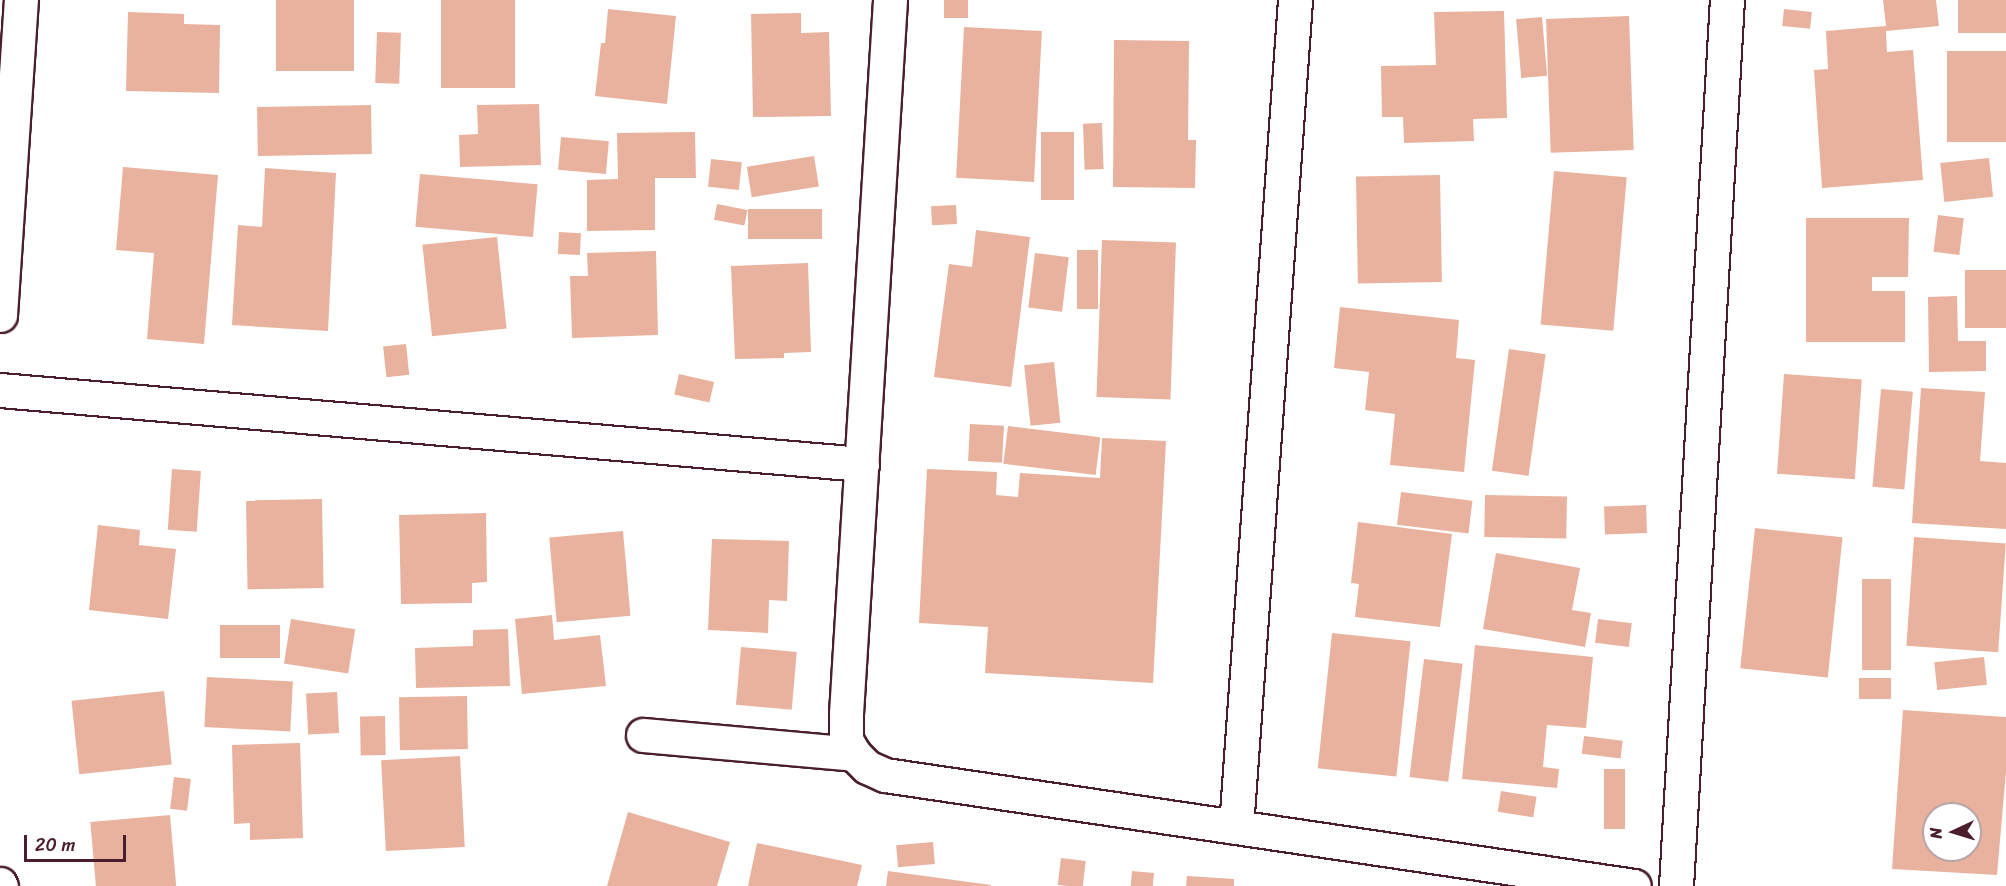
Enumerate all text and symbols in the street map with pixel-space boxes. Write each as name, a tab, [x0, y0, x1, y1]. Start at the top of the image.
north arrow	[1922, 802, 1982, 862]
scale bar	[27, 823, 129, 861]
text: N	[1921, 827, 1950, 840]
text: 20 m	[35, 829, 75, 861]

